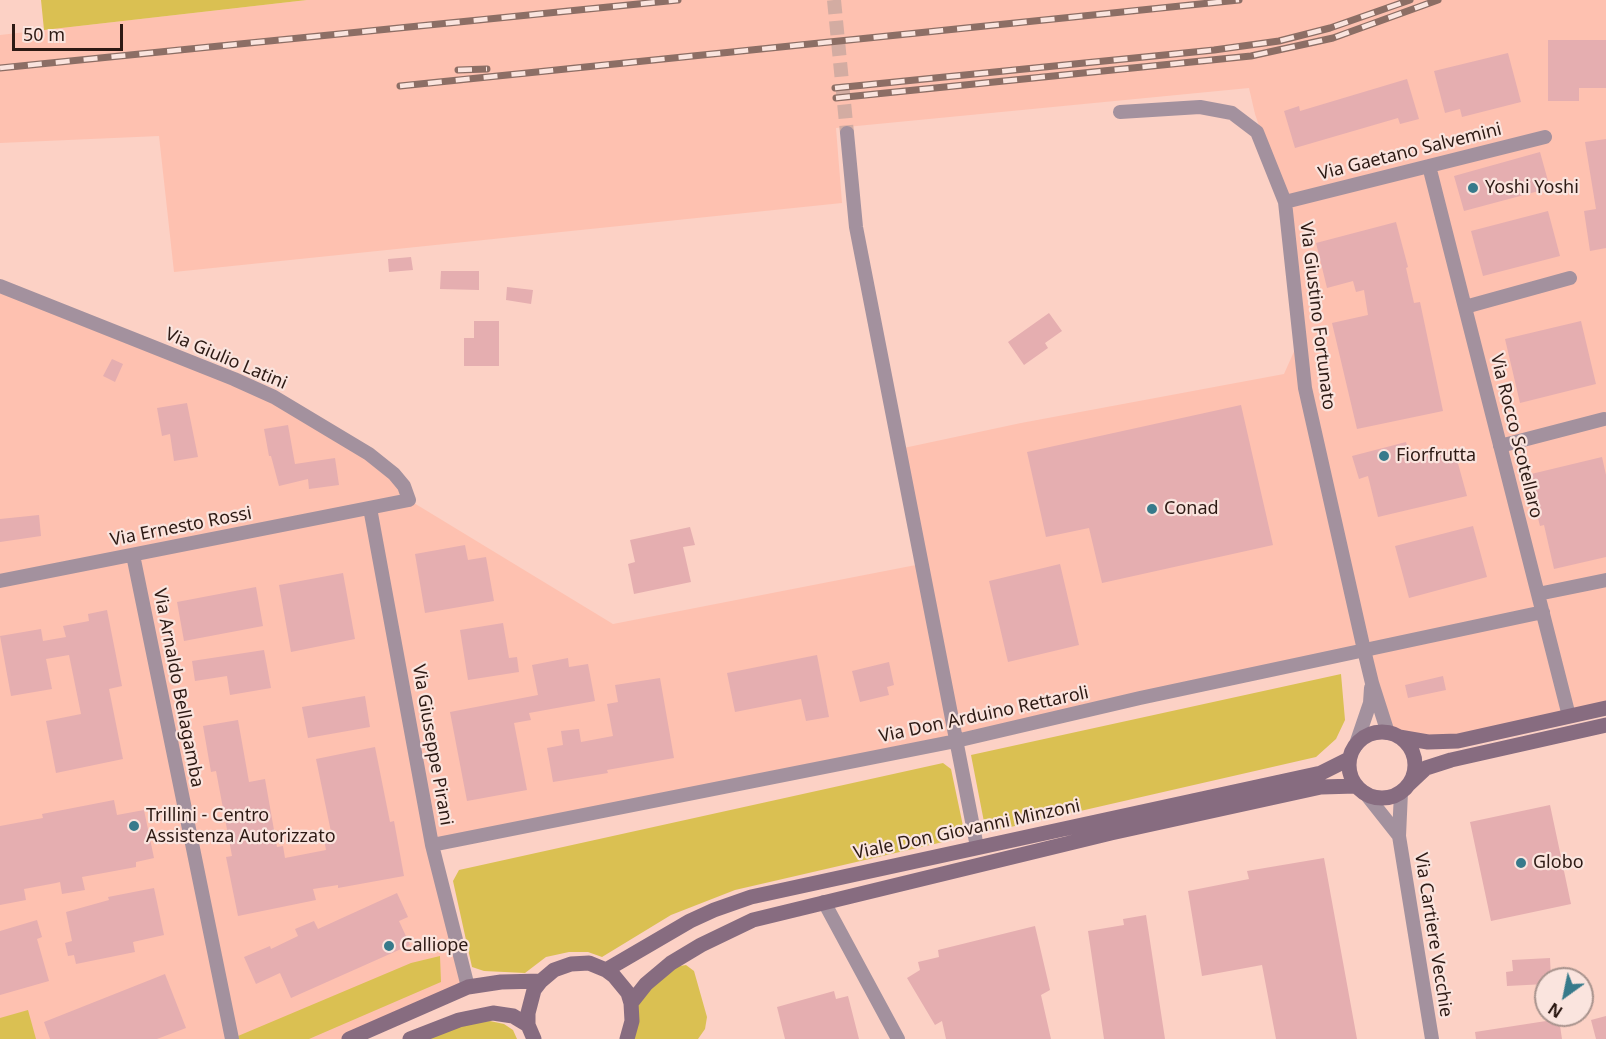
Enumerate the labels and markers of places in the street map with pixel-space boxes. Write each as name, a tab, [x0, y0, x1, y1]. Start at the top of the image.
place label: Yoshi Yoshi	[1485, 177, 1579, 199]
marker: Yoshi Yoshi	[1466, 181, 1480, 195]
place label: Fiorfrutta	[1396, 445, 1476, 467]
marker: Fiorfrutta	[1377, 449, 1391, 463]
place label: Conad	[1164, 498, 1219, 520]
marker: Conad	[1145, 502, 1159, 516]
place label: Trillini - Centro Assistenza Autorizzato	[146, 805, 336, 848]
marker: Trillini - Centro Assistenza Autorizzato	[127, 819, 141, 833]
place label: Globo	[1533, 852, 1584, 874]
marker: Globo	[1514, 856, 1528, 870]
place label: Calliope	[401, 935, 469, 957]
marker: Calliope	[382, 939, 396, 953]

